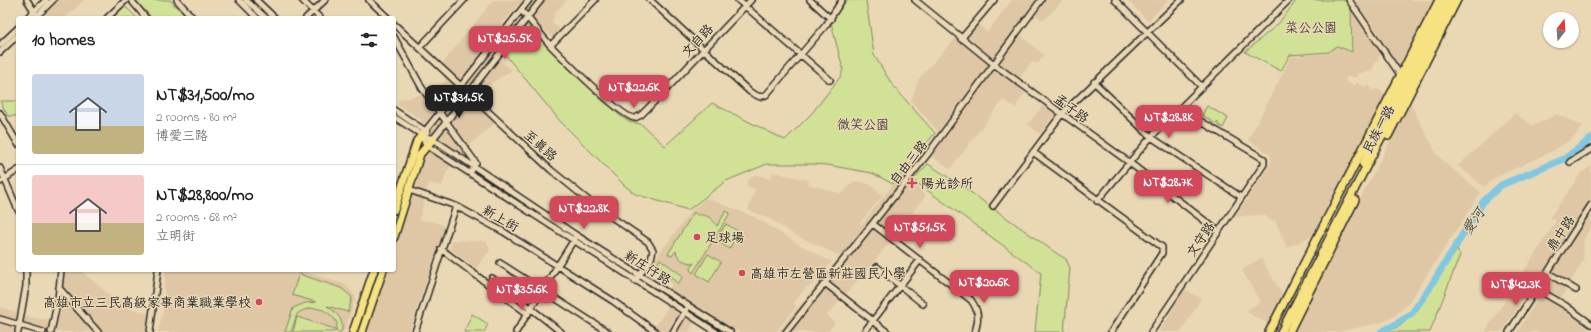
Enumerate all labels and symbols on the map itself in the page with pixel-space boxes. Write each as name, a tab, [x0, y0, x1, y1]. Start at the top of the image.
north arrow	[1543, 12, 1579, 48]
park label: 菜公公園	[1285, 19, 1337, 38]
street label: 文自路	[678, 20, 718, 62]
pin: NT$25.5K	[464, 26, 546, 60]
pin: NT$22.6K	[593, 75, 675, 109]
pin: NT$31.5K	[418, 85, 500, 119]
street label: 孟子路	[1050, 90, 1092, 128]
street label: 民族一路	[1359, 102, 1400, 157]
pin: NT$28.8K	[1128, 105, 1210, 139]
park label: 微笑公園	[837, 116, 889, 135]
street label: 至真路	[519, 126, 561, 166]
street label: 自由三路	[886, 137, 933, 189]
pin: NT$28.7K	[1127, 170, 1209, 204]
place label: 陽光診所	[921, 175, 973, 194]
marker: 陽光診所	[906, 177, 918, 189]
pin: NT$22.8K	[543, 196, 625, 230]
street label: 新上街	[479, 201, 522, 237]
water label: 愛河	[1458, 203, 1492, 239]
street label: 鼎中路	[1543, 212, 1580, 255]
pin: NT$51.5K	[879, 215, 961, 249]
street label: 文守路	[1182, 218, 1220, 261]
place label: 足球場	[705, 229, 744, 248]
marker: 足球場	[692, 232, 702, 242]
street label: 新庄仔路	[620, 246, 674, 290]
place label: 高雄市左營區新莊國民小學	[750, 265, 906, 284]
marker: 高雄市左營區新莊國民小學	[737, 268, 747, 278]
pin: NT$20.6K	[943, 270, 1025, 304]
pin: NT$42.3K	[1475, 272, 1557, 306]
pin: NT$35.6K	[481, 277, 563, 311]
place label: 高雄市立三民高級家事商業職業學校	[43, 294, 251, 313]
marker: 高雄市立三民高級家事商業職業學校	[254, 297, 264, 307]

